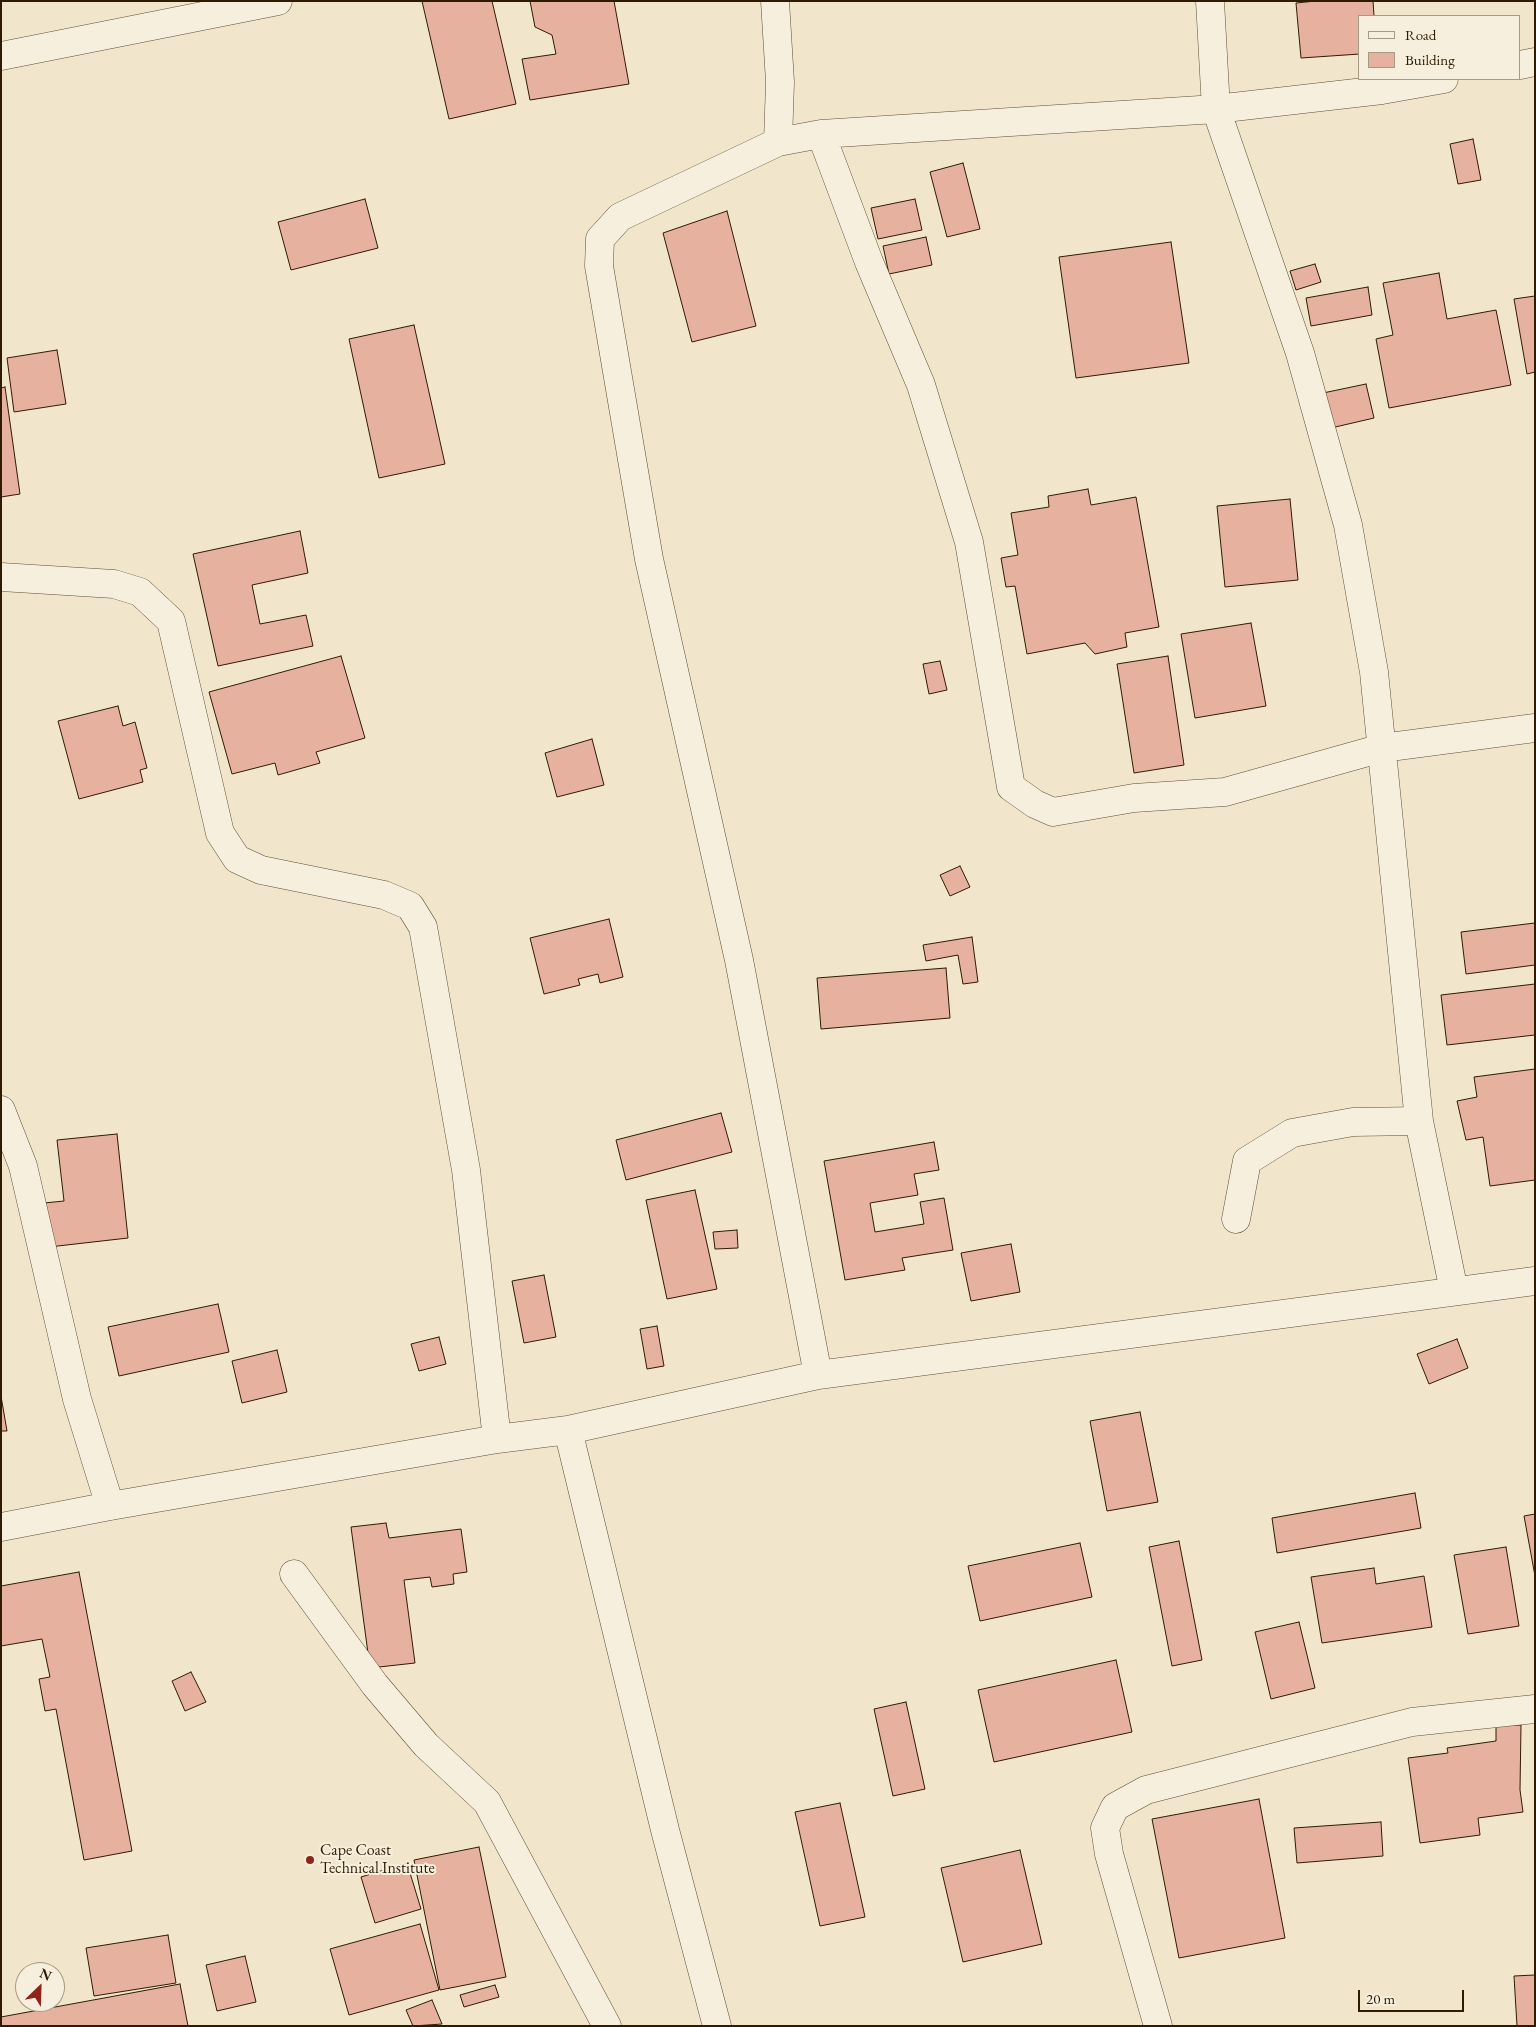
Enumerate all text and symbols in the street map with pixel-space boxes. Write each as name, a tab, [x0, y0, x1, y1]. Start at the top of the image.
legend	[1358, 15, 1521, 80]
text: Road	[1405, 25, 1436, 44]
text: Building	[1405, 50, 1455, 69]
place label: Cape Coast Technical Institute	[320, 1841, 435, 1879]
marker: Cape Coast Technical Institute	[304, 1854, 316, 1866]
north arrow	[15, 1962, 65, 2012]
text: N	[37, 1964, 55, 1985]
scale bar	[1361, 1980, 1467, 2012]
text: 20 m	[1366, 1989, 1395, 2008]

